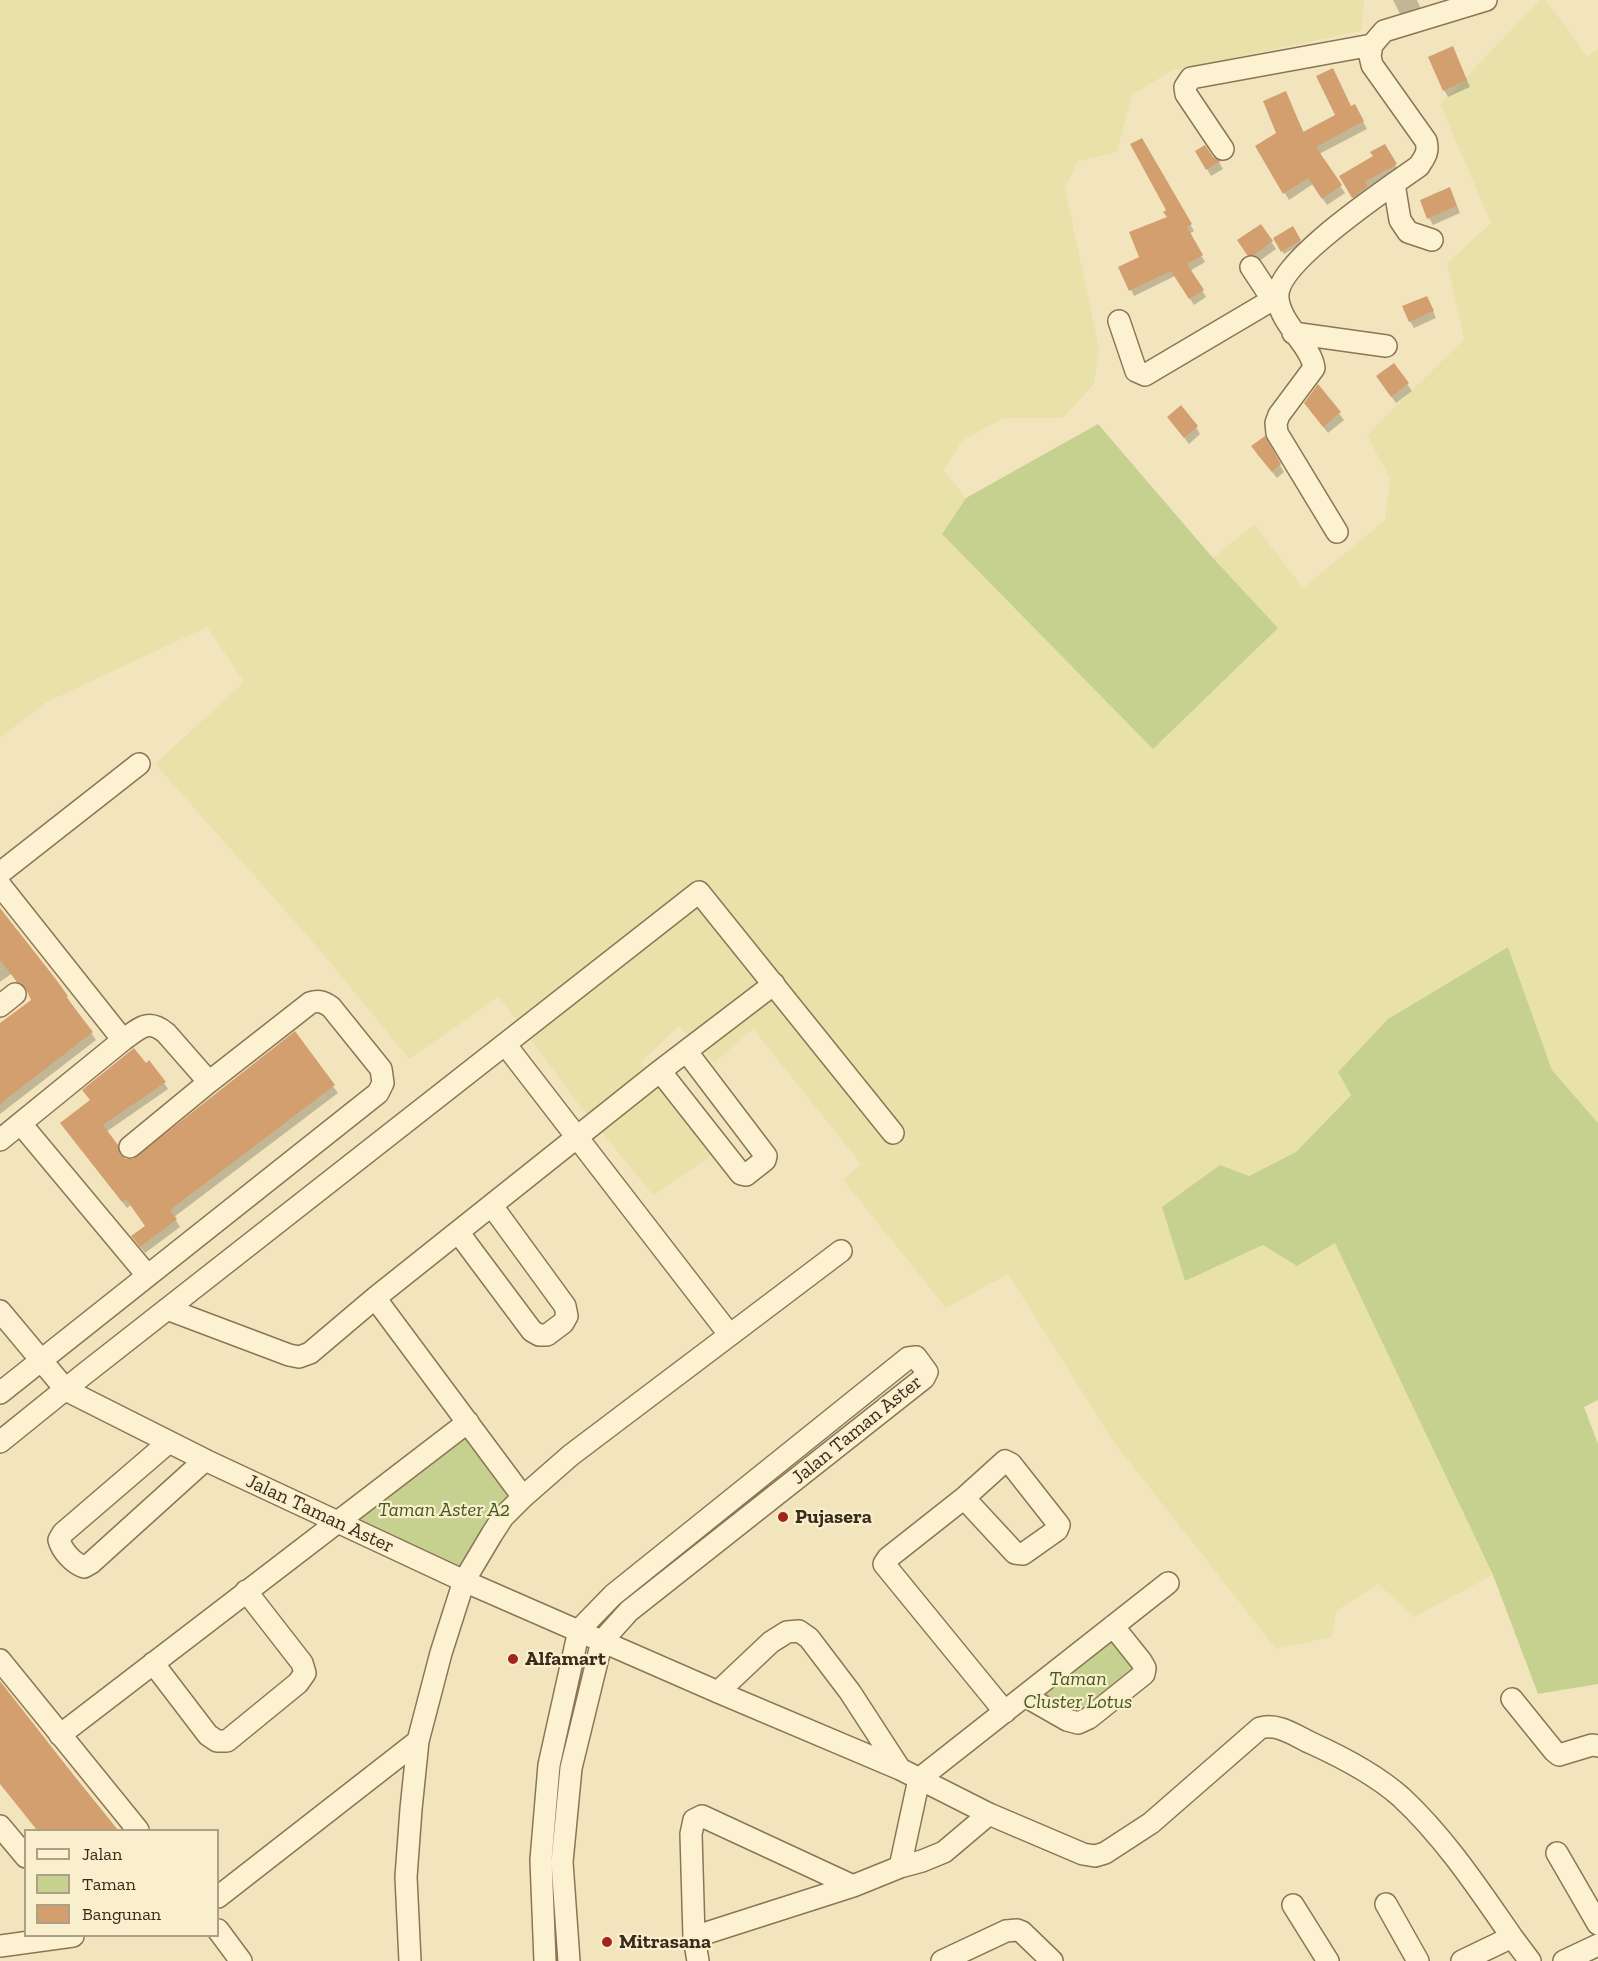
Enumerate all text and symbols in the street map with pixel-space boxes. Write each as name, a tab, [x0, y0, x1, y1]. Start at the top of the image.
street label: Jalan Taman Aster	[787, 1370, 927, 1490]
street label: Jalan Taman Aster	[242, 1469, 398, 1559]
park label: Taman Aster A2	[378, 1498, 510, 1522]
place label: Pujasera	[795, 1505, 872, 1529]
marker: Pujasera	[776, 1510, 790, 1524]
place label: Alfamart	[525, 1647, 606, 1671]
marker: Alfamart	[506, 1652, 520, 1666]
park label: Taman Cluster Lotus	[1024, 1667, 1132, 1714]
legend	[24, 1829, 219, 1937]
text: Jalan	[82, 1843, 122, 1865]
text: Taman	[82, 1873, 136, 1895]
text: Bangunan	[82, 1903, 161, 1925]
place label: Mitrasana	[619, 1930, 711, 1954]
marker: Mitrasana	[600, 1935, 614, 1949]

